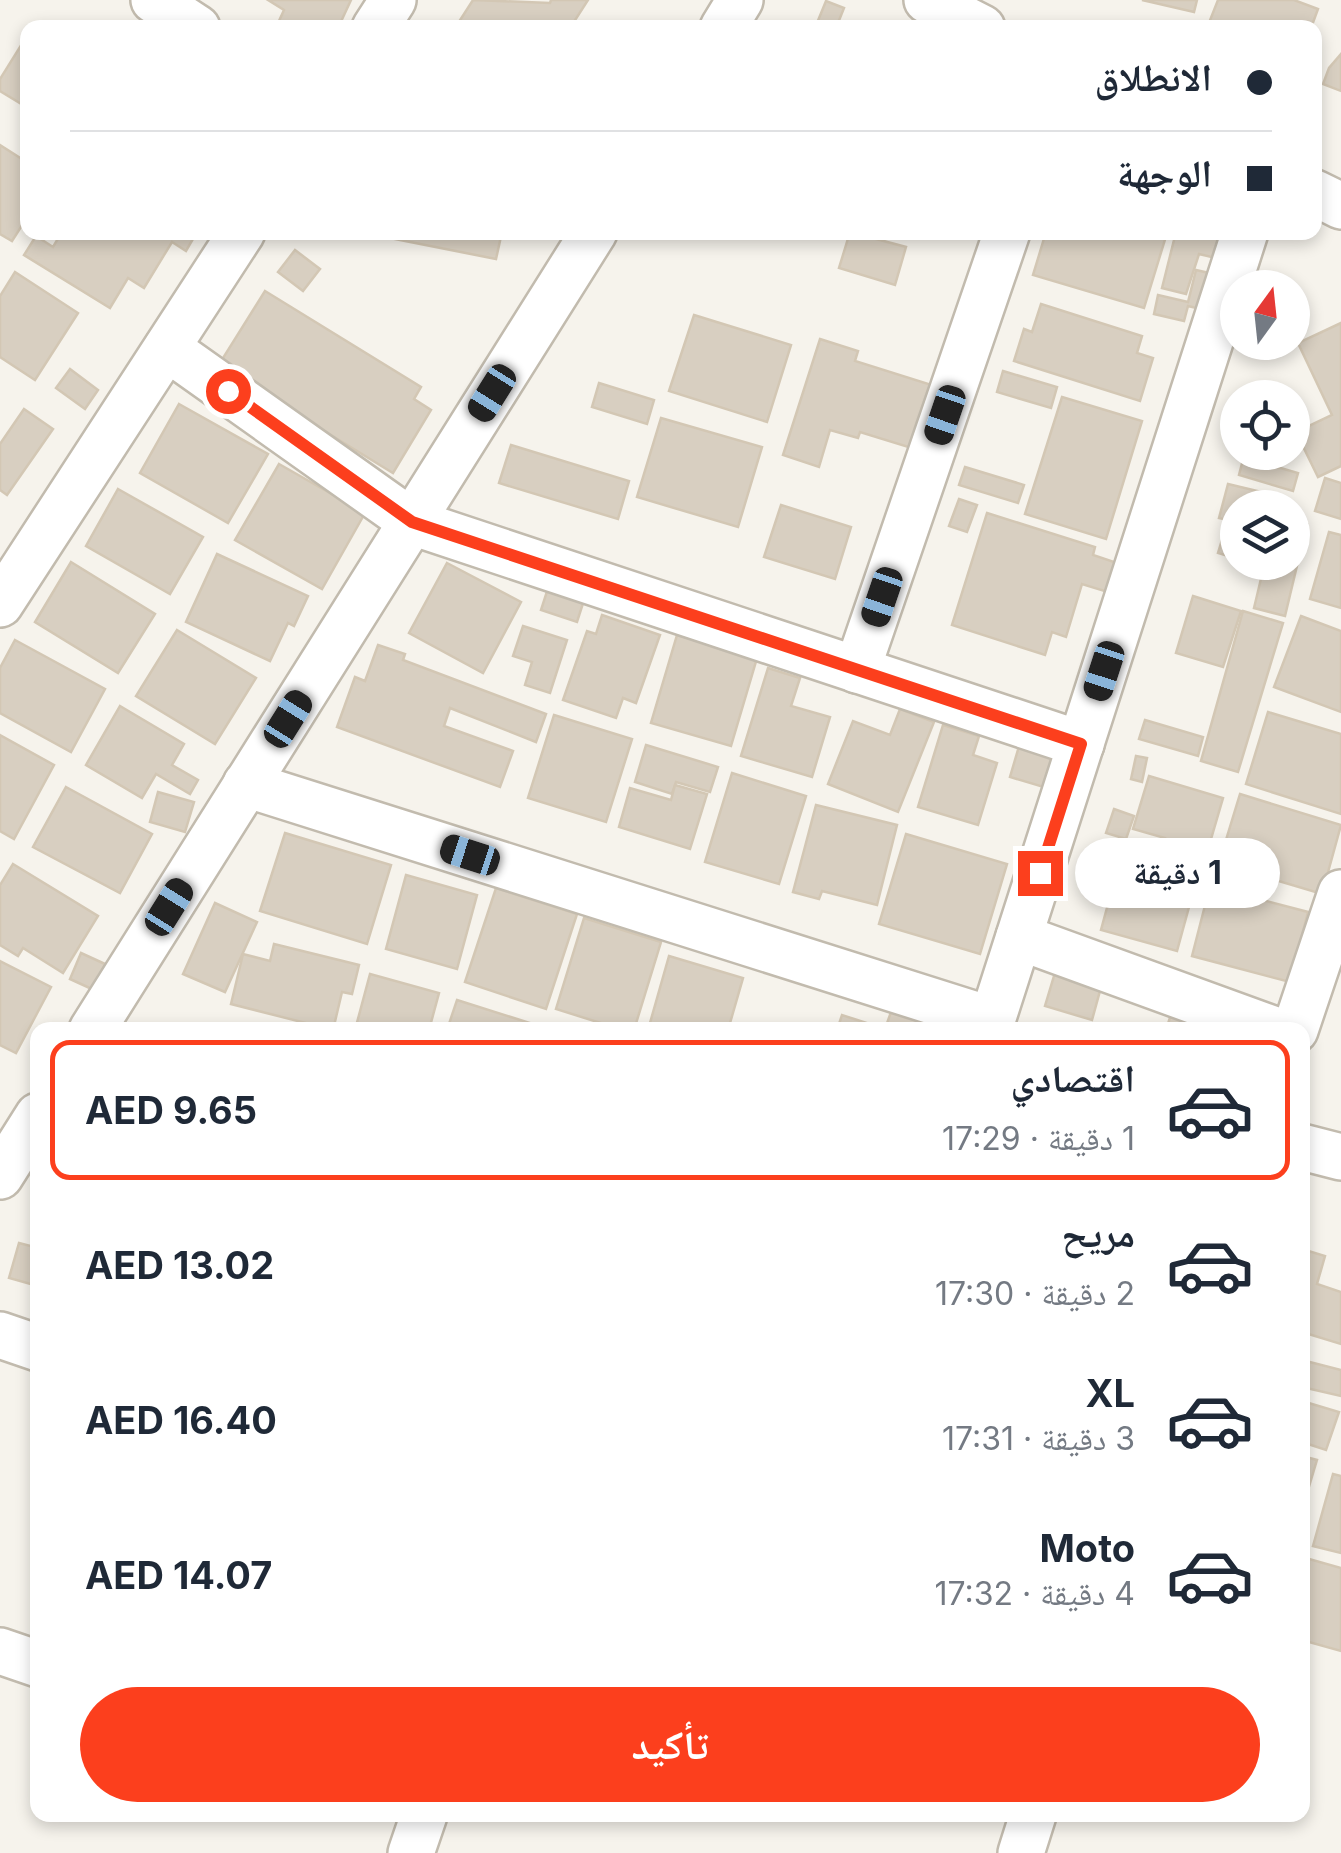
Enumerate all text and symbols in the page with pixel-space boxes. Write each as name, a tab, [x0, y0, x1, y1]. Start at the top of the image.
text: الانطلاق	[1094, 54, 1212, 100]
text: الوجهة	[1117, 150, 1212, 196]
north arrow	[1220, 270, 1310, 360]
map controls	[1220, 270, 1310, 580]
car	[463, 360, 521, 426]
route start	[206, 369, 251, 414]
button: locate	[1220, 380, 1310, 470]
car	[921, 382, 969, 448]
button: layers	[1220, 490, 1310, 580]
car	[858, 564, 906, 630]
car	[1080, 638, 1128, 704]
car	[259, 686, 317, 752]
car	[437, 831, 503, 879]
callout: 1 دقيقة	[1075, 838, 1280, 908]
route end	[1018, 851, 1063, 896]
text: 1 دقيقة	[1133, 853, 1222, 892]
car	[140, 874, 198, 940]
text: اقتصادي	[1011, 1055, 1135, 1101]
icon: car	[1165, 1065, 1255, 1155]
text: AED 9.65	[85, 1087, 257, 1133]
text: 1 دقيقة · 17:29	[942, 1119, 1135, 1158]
text: مريح	[1061, 1210, 1135, 1256]
icon: car	[1165, 1220, 1255, 1310]
text: AED 13.02	[85, 1242, 274, 1288]
text: 2 دقيقة · 17:30	[935, 1274, 1135, 1313]
text: XL	[1085, 1370, 1135, 1416]
icon: car	[1165, 1375, 1255, 1465]
text: AED 16.40	[85, 1397, 277, 1443]
text: 3 دقيقة · 17:31	[942, 1419, 1135, 1458]
text: Moto	[1039, 1525, 1135, 1571]
icon: car	[1165, 1530, 1255, 1620]
text: AED 14.07	[85, 1552, 272, 1598]
text: 4 دقيقة · 17:32	[935, 1574, 1135, 1613]
button: تأكيد	[80, 1687, 1260, 1802]

